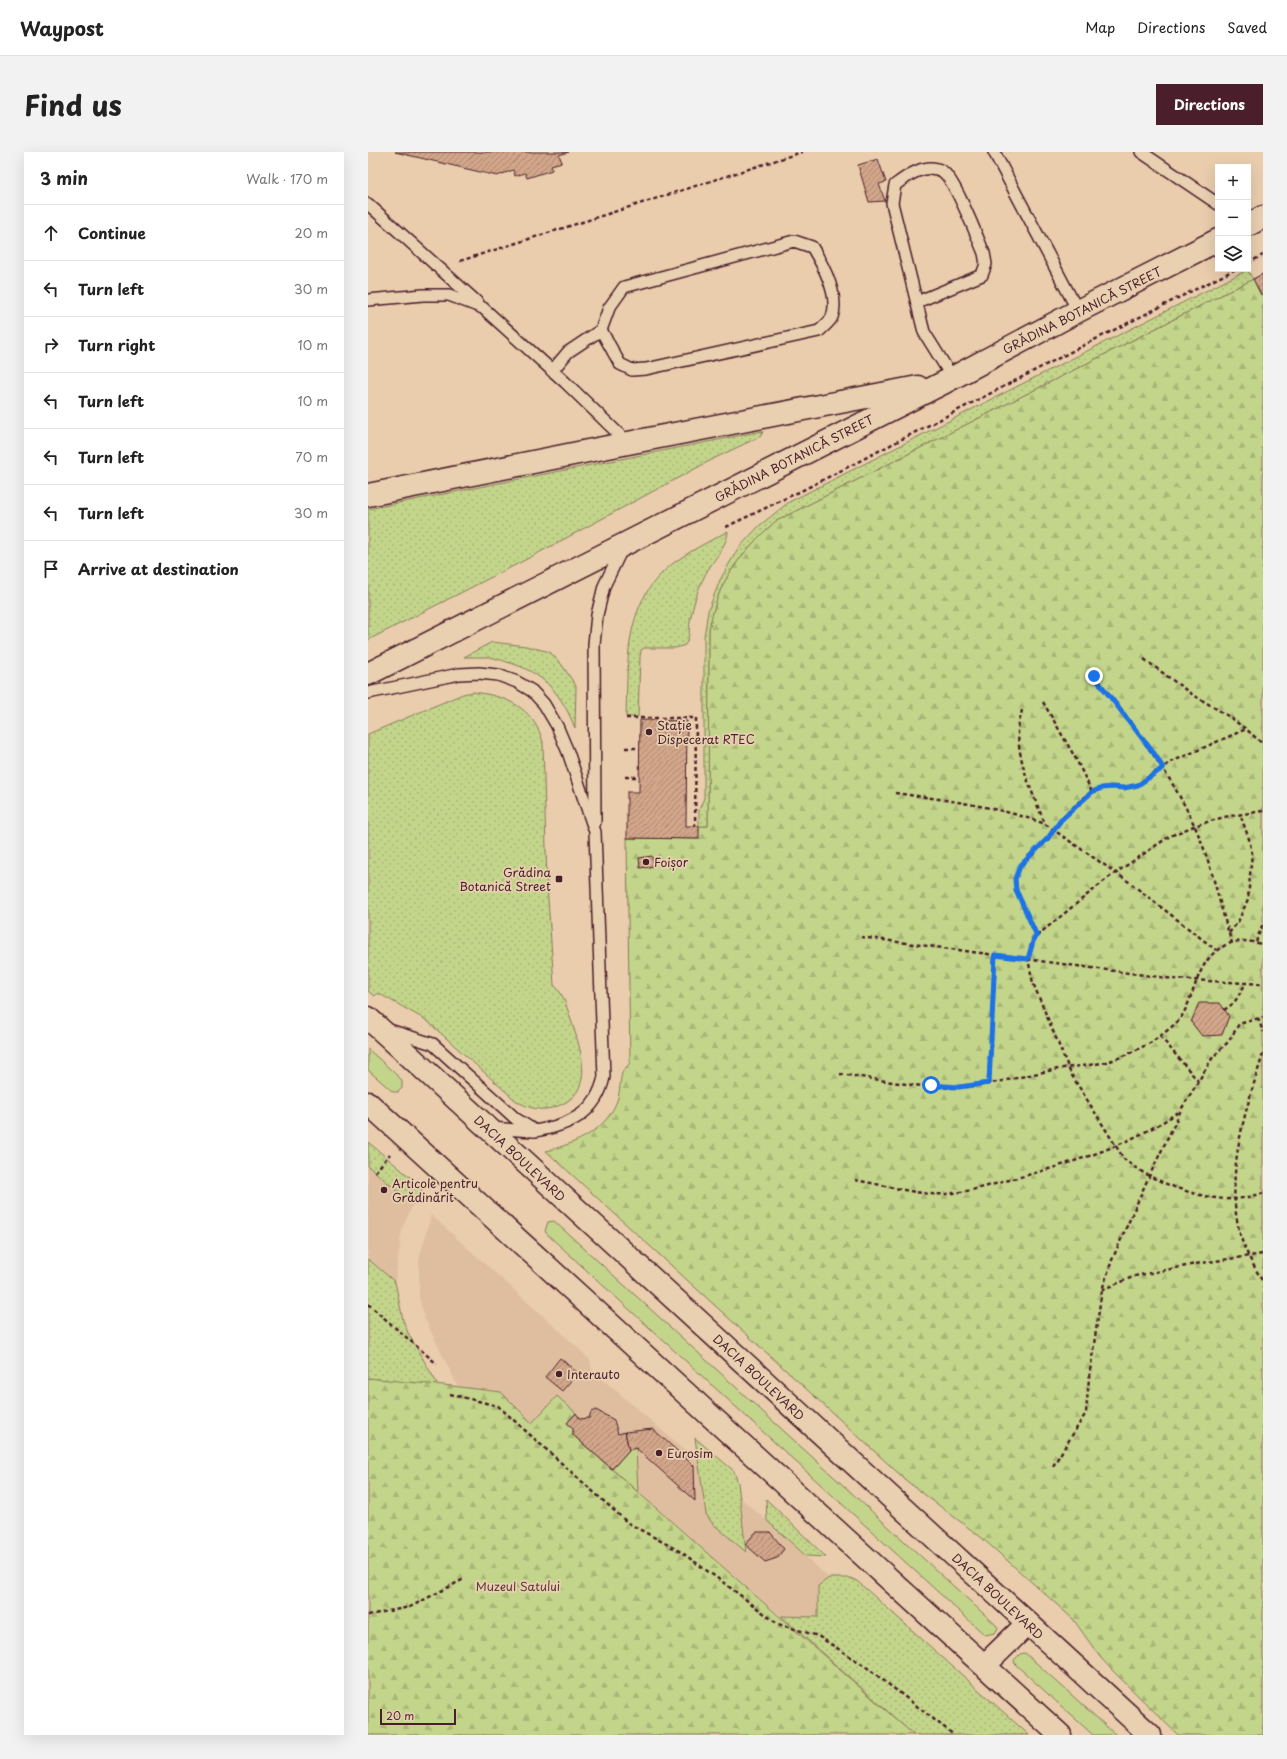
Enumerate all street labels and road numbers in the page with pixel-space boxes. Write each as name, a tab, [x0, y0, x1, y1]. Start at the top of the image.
street label: GRĂDINA BOTANICĂ STREET	[999, 262, 1165, 358]
street label: GRĂDINA BOTANICĂ STREET	[711, 410, 877, 506]
street label: DACIA BOULEVARD	[470, 1111, 570, 1205]
street label: DACIA BOULEVARD	[709, 1330, 809, 1424]
street label: DACIA BOULEVARD	[948, 1549, 1048, 1643]

